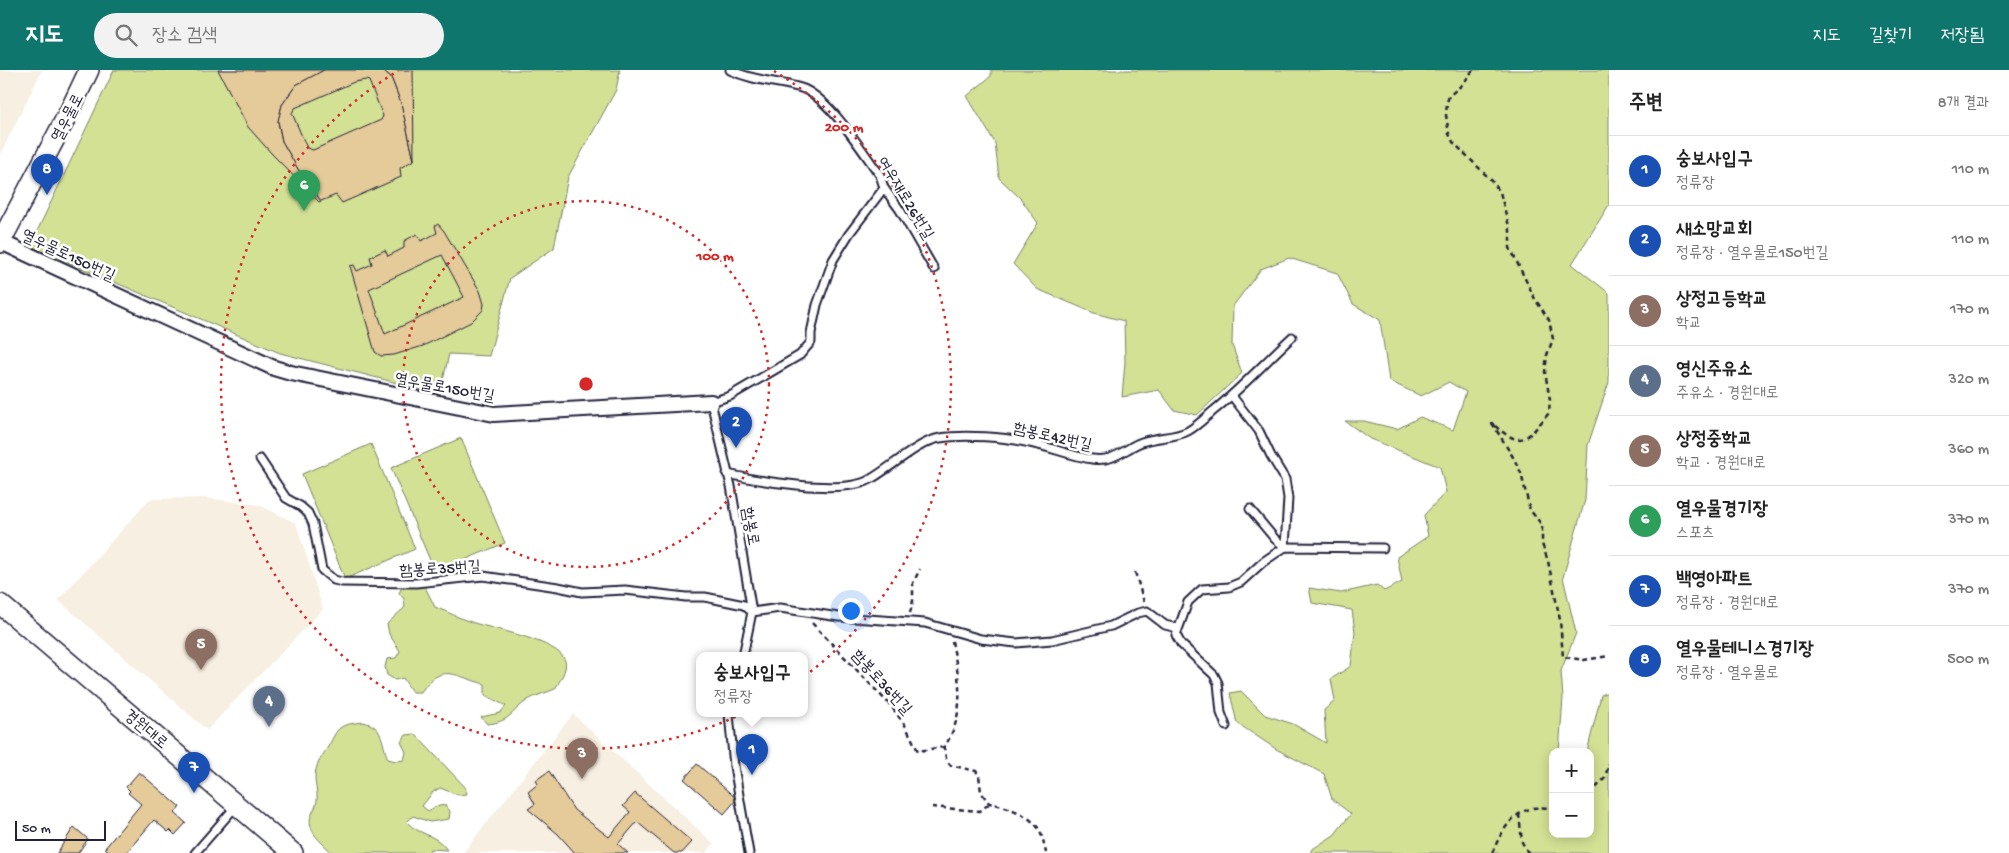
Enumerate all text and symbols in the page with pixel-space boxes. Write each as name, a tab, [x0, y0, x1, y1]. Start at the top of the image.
search box	[94, 13, 444, 58]
icon: search	[112, 21, 140, 49]
text: 지도	[25, 22, 64, 51]
text: 장소 검색	[152, 25, 217, 48]
text: 지도	[1812, 26, 1841, 47]
text: 길찾기	[1869, 26, 1913, 47]
text: 저장됨	[1941, 26, 1984, 47]
street label: 열우물로	[49, 91, 89, 146]
text: 주변	[1629, 92, 1663, 117]
text: 8개 결과	[1938, 95, 1989, 114]
text: 200 m	[825, 119, 864, 137]
text: 숭보사입구	[1676, 149, 1752, 172]
pin: 8	[31, 154, 63, 195]
street label: 여우재로26번길	[872, 154, 936, 244]
text: 1	[1642, 161, 1648, 180]
text: 110 m	[1952, 161, 1989, 180]
pin: 6	[288, 170, 320, 211]
text: 정류장	[1676, 175, 1715, 194]
text: 새소망교회	[1676, 219, 1752, 242]
street label: 열우물로150번길	[18, 227, 118, 287]
text: 2	[1641, 231, 1649, 250]
text: 110 m	[1952, 231, 1989, 250]
text: 정류장 · 열우물로150번길	[1676, 245, 1828, 264]
text: 100 m	[695, 248, 734, 266]
text: 상정고등학교	[1676, 289, 1768, 312]
text: 3	[1641, 301, 1649, 320]
text: 170 m	[1950, 301, 1989, 320]
text: 학교	[1676, 315, 1702, 334]
text: 영신주유소	[1676, 359, 1752, 382]
street label: 열우물로150번길	[393, 371, 496, 408]
text: 4	[1641, 371, 1649, 390]
text: 320 m	[1949, 371, 1989, 390]
centre of rings	[577, 375, 595, 393]
text: 주유소 · 경원대로	[1676, 385, 1779, 404]
pin: 2	[720, 407, 752, 448]
street label: 함봉로42번길	[1011, 420, 1093, 457]
text: 상정중학교	[1676, 429, 1752, 452]
text: 5	[1641, 441, 1649, 460]
text: 360 m	[1948, 441, 1989, 460]
text: 학교 · 경원대로	[1676, 455, 1766, 474]
text: 열우물경기장	[1676, 499, 1768, 522]
street label: 함봉로	[736, 506, 761, 547]
text: 6	[1641, 511, 1649, 530]
text: 370 m	[1948, 511, 1989, 530]
text: 스포츠	[1676, 525, 1715, 544]
street label: 함봉로35번길	[399, 559, 481, 582]
text: 백영아파트	[1676, 569, 1752, 592]
text: 7	[1641, 581, 1649, 600]
text: 370 m	[1948, 581, 1989, 600]
text: 정류장 · 경원대로	[1676, 595, 1779, 614]
your location	[838, 598, 864, 624]
pin: 5	[185, 629, 217, 670]
text: 열우물테니스경기장	[1676, 639, 1814, 662]
street label: 함봉로36번길	[846, 647, 915, 720]
text: 8	[1641, 651, 1649, 670]
text: 500 m	[1947, 651, 1989, 670]
popup	[696, 652, 808, 717]
text: 숭보사입구	[714, 663, 790, 686]
text: 정류장 · 열우물로	[1676, 665, 1779, 684]
pin: 4	[253, 686, 285, 727]
text: 정류장	[714, 689, 752, 708]
street label: 경원대로	[119, 707, 171, 755]
pin: 1	[736, 734, 768, 775]
pin: 3	[566, 738, 598, 779]
map controls	[1549, 748, 1594, 838]
button: +	[1549, 748, 1594, 793]
pin: 7	[178, 752, 210, 793]
button: −	[1549, 793, 1594, 838]
scale bar	[15, 818, 106, 841]
text: 50 m	[22, 821, 51, 838]

